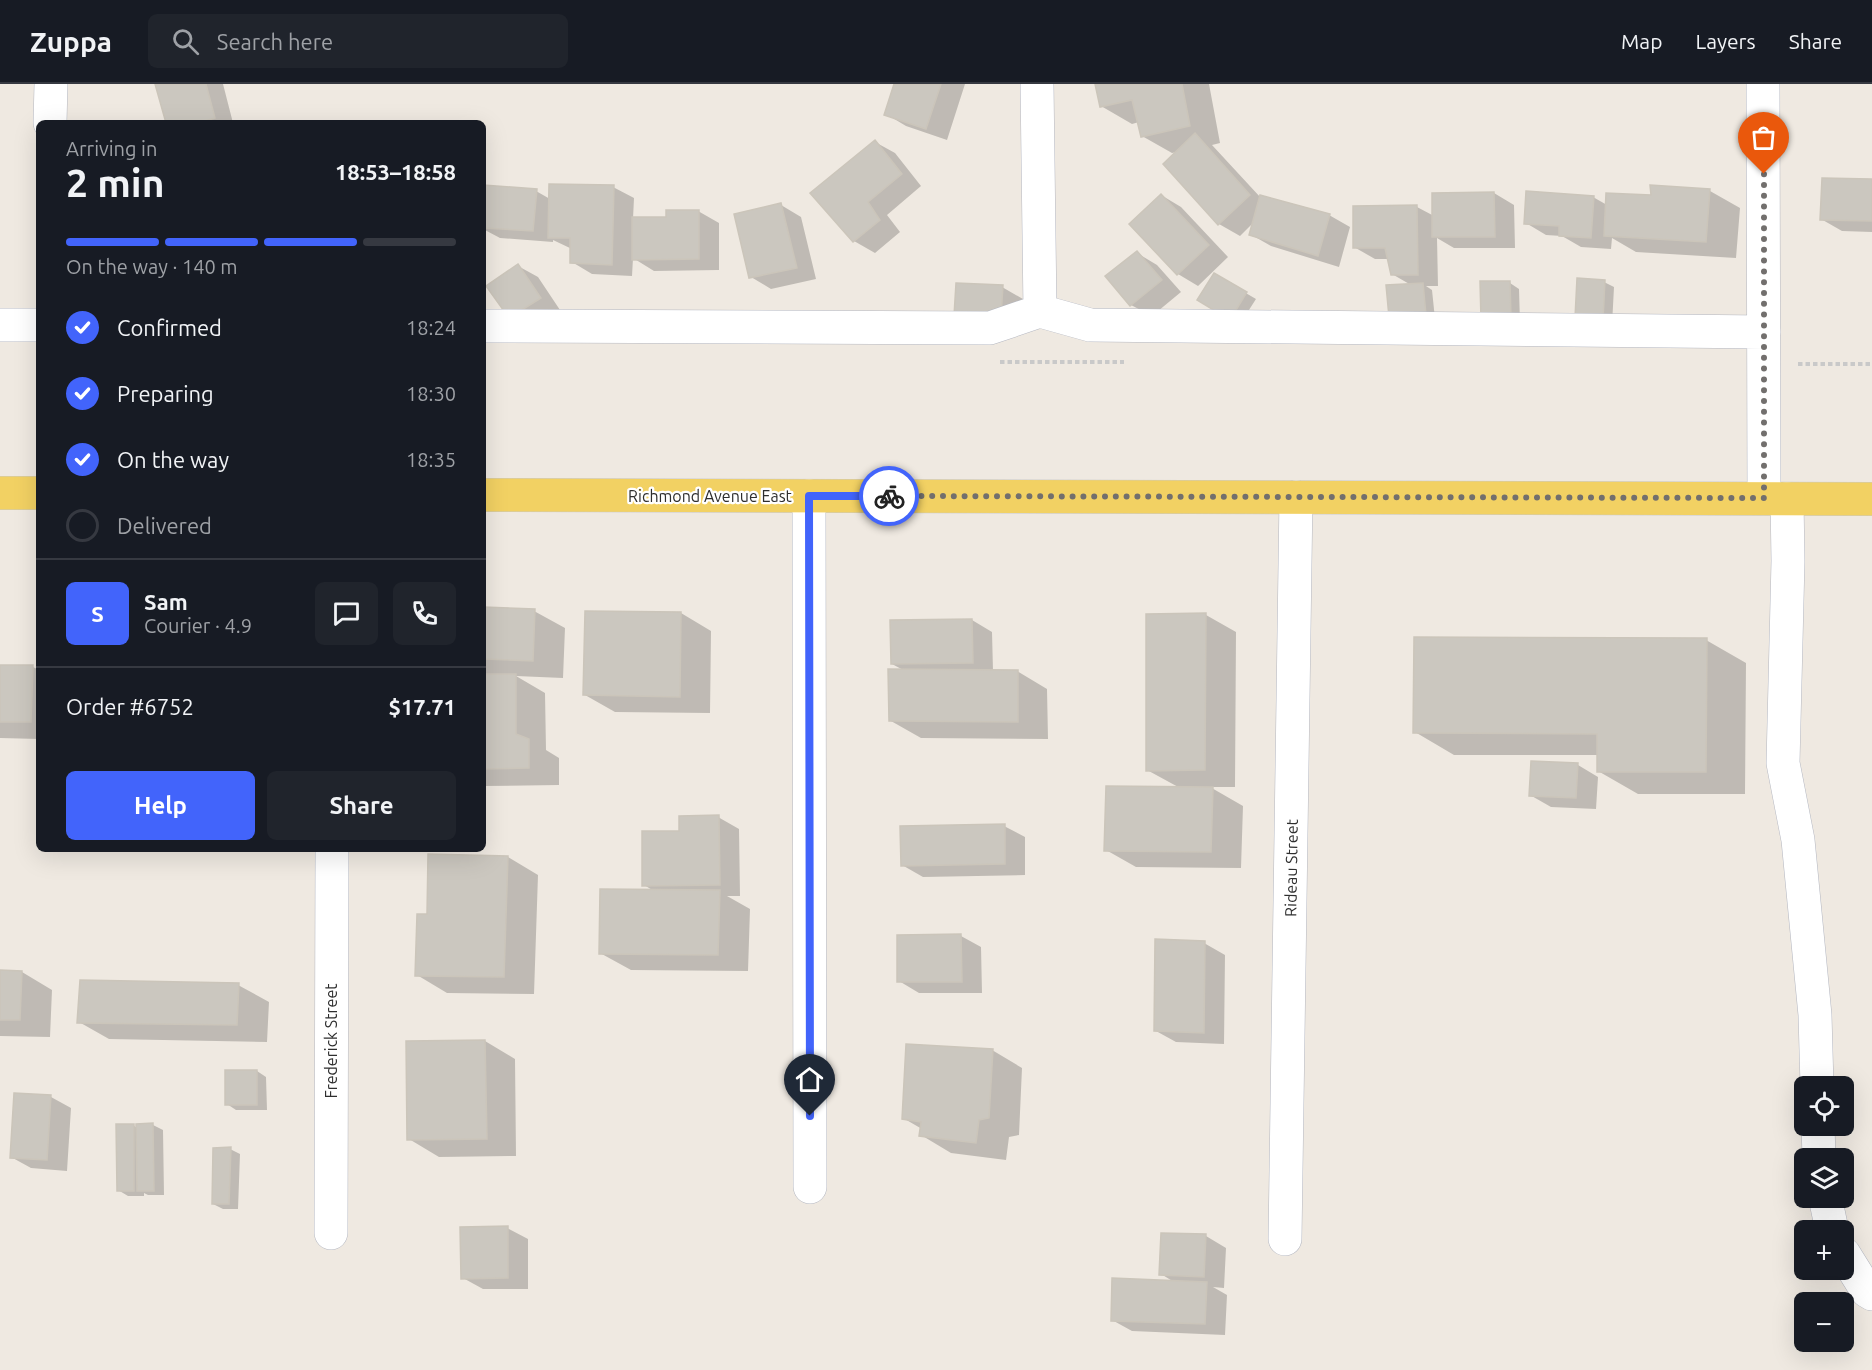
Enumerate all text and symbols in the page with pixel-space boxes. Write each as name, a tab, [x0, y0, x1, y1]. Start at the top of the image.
search box	[148, 14, 568, 68]
icon: search	[169, 25, 202, 58]
text: Zuppa	[30, 26, 112, 57]
text: Search here	[217, 29, 333, 54]
text: Map	[1621, 29, 1662, 53]
text: Layers	[1695, 29, 1756, 53]
text: Share	[1789, 29, 1842, 53]
pin	[1738, 112, 1789, 174]
icon: bag	[1747, 121, 1780, 154]
text: Arriving in	[66, 137, 157, 160]
text: 18:53–18:58	[335, 159, 456, 184]
text: 2 min	[66, 161, 165, 204]
text: On the way · 140 m	[66, 255, 238, 278]
icon: check	[66, 311, 99, 344]
text: Confirmed	[117, 315, 222, 340]
text: 18:24	[406, 316, 456, 339]
icon: check	[66, 377, 99, 410]
text: Preparing	[117, 381, 214, 406]
text: 18:30	[406, 382, 456, 405]
icon: check	[66, 443, 99, 476]
text: On the way	[117, 447, 229, 472]
text: 18:35	[406, 448, 456, 471]
courier	[859, 466, 919, 526]
icon: bike	[873, 480, 906, 513]
street label: Richmond Avenue East	[628, 487, 793, 505]
text: Delivered	[117, 513, 212, 538]
button: chat	[315, 582, 378, 645]
button: phone	[393, 582, 456, 645]
text: Sam	[144, 589, 188, 614]
text: S	[91, 601, 104, 626]
text: Courier · 4.9	[144, 614, 252, 637]
text: Order #6752	[66, 694, 194, 719]
text: $17.71	[389, 694, 456, 719]
button: Help	[66, 771, 255, 840]
button: Share	[267, 771, 456, 840]
street label: Rideau Street	[1281, 818, 1301, 917]
street label: Frederick Street	[322, 983, 340, 1099]
pin	[784, 1054, 835, 1116]
icon: home	[793, 1063, 826, 1096]
map controls	[1794, 1076, 1854, 1352]
button: locate	[1794, 1076, 1854, 1136]
button: layers	[1794, 1148, 1854, 1208]
button: +	[1794, 1220, 1854, 1280]
button: −	[1794, 1292, 1854, 1352]

